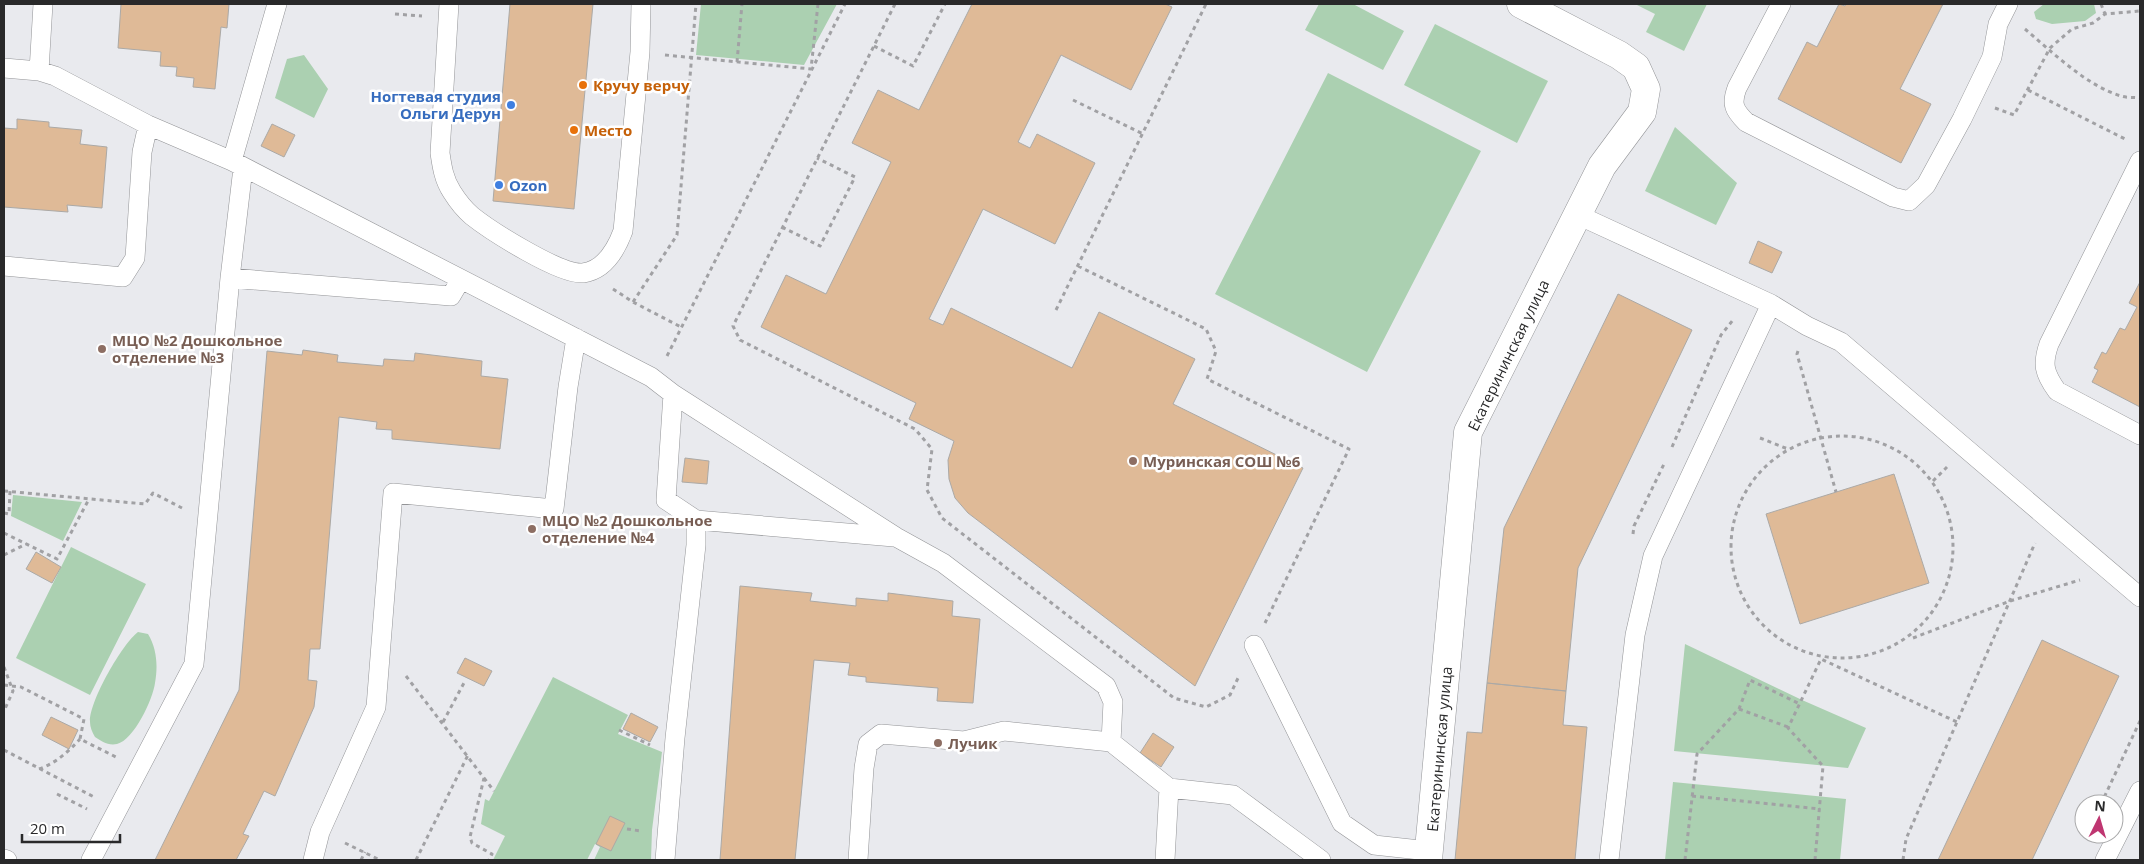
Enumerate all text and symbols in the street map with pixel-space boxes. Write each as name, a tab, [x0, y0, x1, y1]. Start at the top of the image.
place label: Кручу верчу	[593, 75, 690, 95]
marker: Кручу верчу	[577, 79, 589, 91]
place label: Ногтевая студия Ольги Дерун	[370, 86, 501, 123]
marker: Ногтевая студия Ольги Дерун	[505, 99, 517, 111]
place label: Место	[584, 120, 632, 140]
marker: Место	[568, 124, 580, 136]
place label: Ozon	[509, 175, 547, 195]
marker: Ozon	[493, 179, 505, 191]
street label: Екатерининская улица	[1463, 276, 1553, 434]
place label: МЦО №2 Дошкольное отделение №3	[112, 330, 283, 367]
marker: МЦО №2 Дошкольное отделение №3	[96, 343, 108, 355]
place label: Муринская СОШ №6	[1143, 451, 1301, 471]
marker: Муринская СОШ №6	[1127, 455, 1139, 467]
place label: МЦО №2 Дошкольное отделение №4	[542, 510, 713, 547]
marker: МЦО №2 Дошкольное отделение №4	[526, 523, 538, 535]
street label: Екатерининская улица	[1422, 665, 1456, 833]
place label: Лучик	[948, 733, 998, 753]
marker: Лучик	[932, 737, 944, 749]
north arrow	[2074, 794, 2124, 844]
text: N	[2094, 796, 2107, 816]
scale bar	[22, 812, 120, 844]
text: 20 m	[30, 818, 65, 838]

